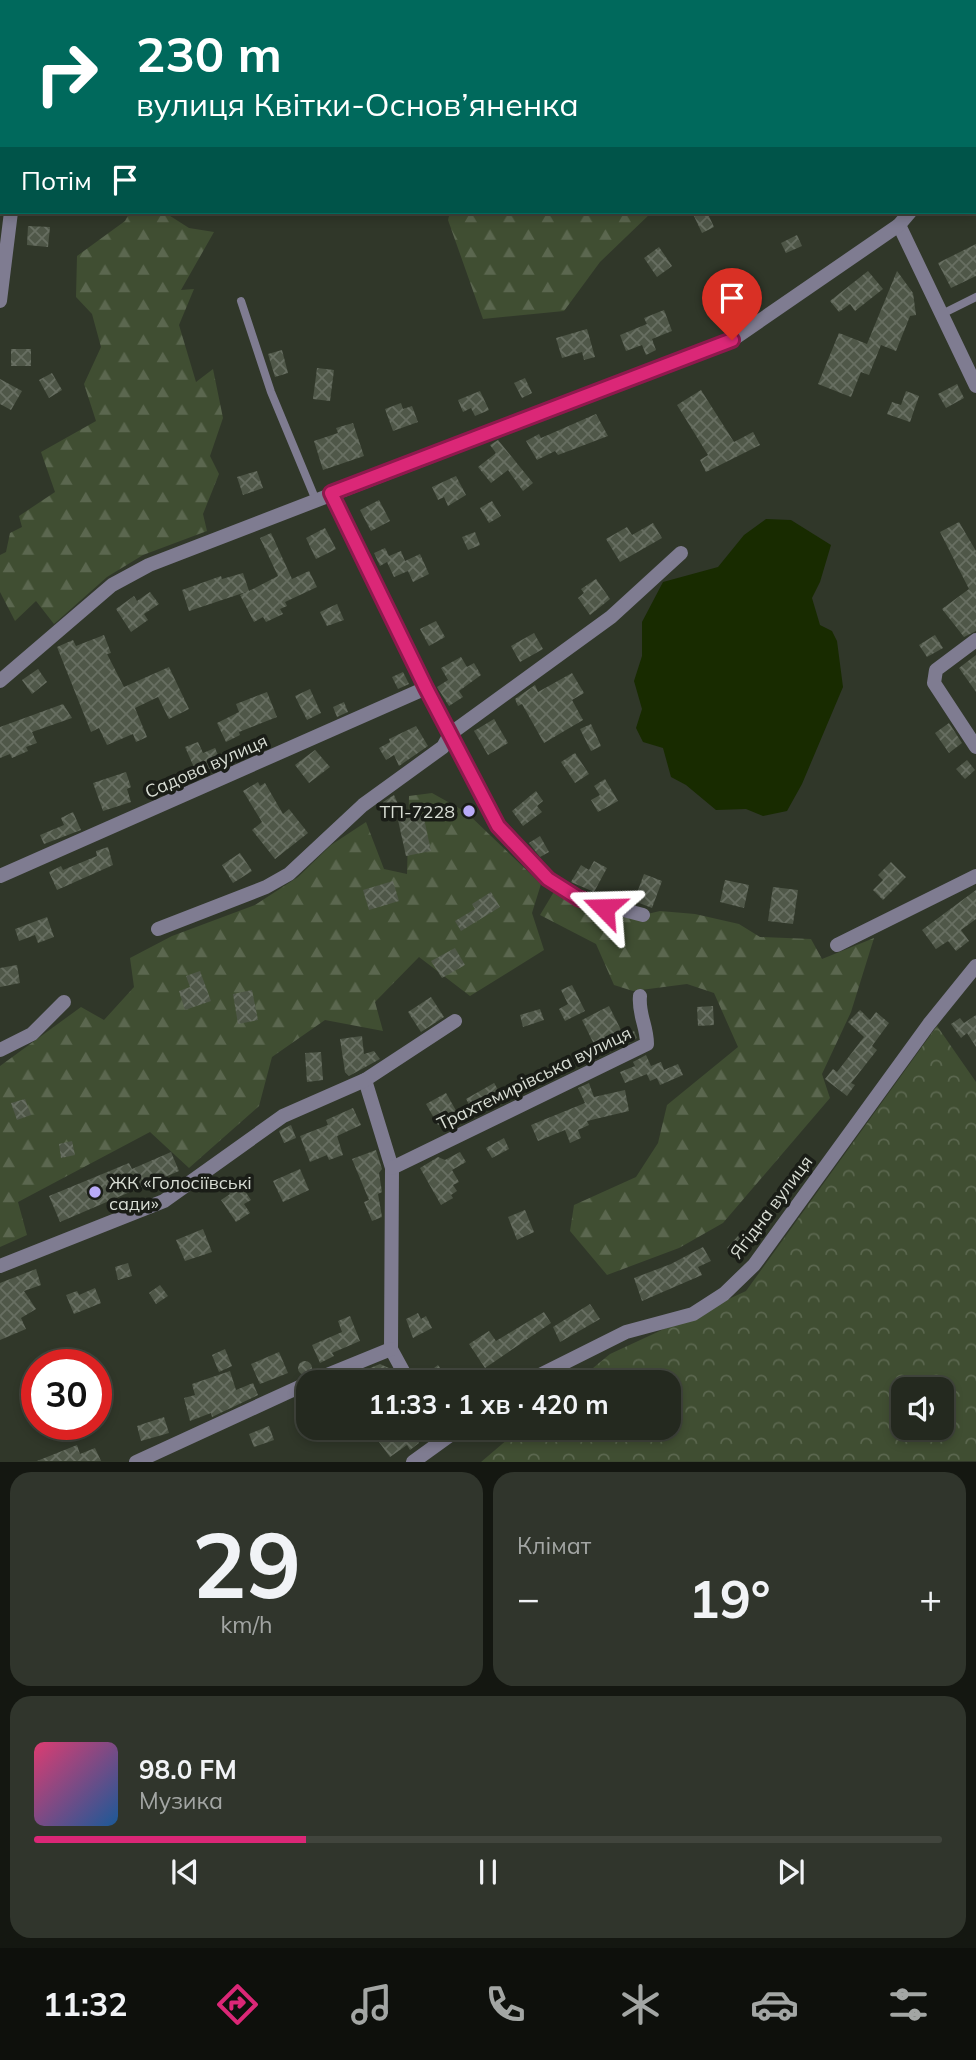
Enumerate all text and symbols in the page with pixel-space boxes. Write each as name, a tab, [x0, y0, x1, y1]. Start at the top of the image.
text: 230 m	[136, 23, 282, 84]
icon: right	[21, 28, 112, 119]
text: вулиця Квітки-Основ’яненка	[136, 84, 579, 124]
icon: arrive	[106, 161, 144, 199]
text: Потім	[21, 164, 92, 197]
pin	[702, 268, 762, 340]
icon: arrive	[713, 279, 751, 317]
street label: Садова вулиця	[141, 729, 271, 803]
place label: ТП-7228	[379, 800, 455, 823]
marker: ТП-7228	[461, 803, 477, 819]
position arrow	[567, 871, 641, 945]
street label: Трахтемирівська вулиця	[433, 1021, 635, 1135]
street label: Ягідна вулиця	[725, 1151, 817, 1263]
place label: ЖК «Голосіївські сади»	[109, 1171, 252, 1215]
marker: ЖК «Голосіївські сади»	[87, 1184, 103, 1200]
speed limit sign: 30	[21, 1349, 112, 1440]
map controls	[891, 1377, 954, 1440]
button: sound	[891, 1377, 954, 1440]
text: 11:33 · 1 хв · 420 m	[368, 1388, 609, 1421]
text: 29	[192, 1507, 301, 1621]
text: Клімат	[517, 1531, 591, 1560]
text: 19°	[688, 1566, 771, 1631]
text: −	[517, 1574, 540, 1622]
text: +	[919, 1574, 942, 1622]
text: km/h	[220, 1610, 273, 1639]
text: 98.0 FM	[139, 1753, 237, 1786]
text: Музика	[139, 1786, 223, 1815]
icon: previous	[166, 1853, 204, 1891]
icon: pause	[469, 1853, 507, 1891]
icon: next	[772, 1853, 810, 1891]
icon: directions	[213, 1980, 262, 2029]
icon: music	[347, 1980, 396, 2029]
icon: phone	[481, 1980, 530, 2029]
icon: climate	[616, 1980, 665, 2029]
icon: car	[750, 1980, 799, 2029]
icon: filters	[884, 1980, 933, 2029]
text: 11:32	[43, 1984, 127, 2024]

